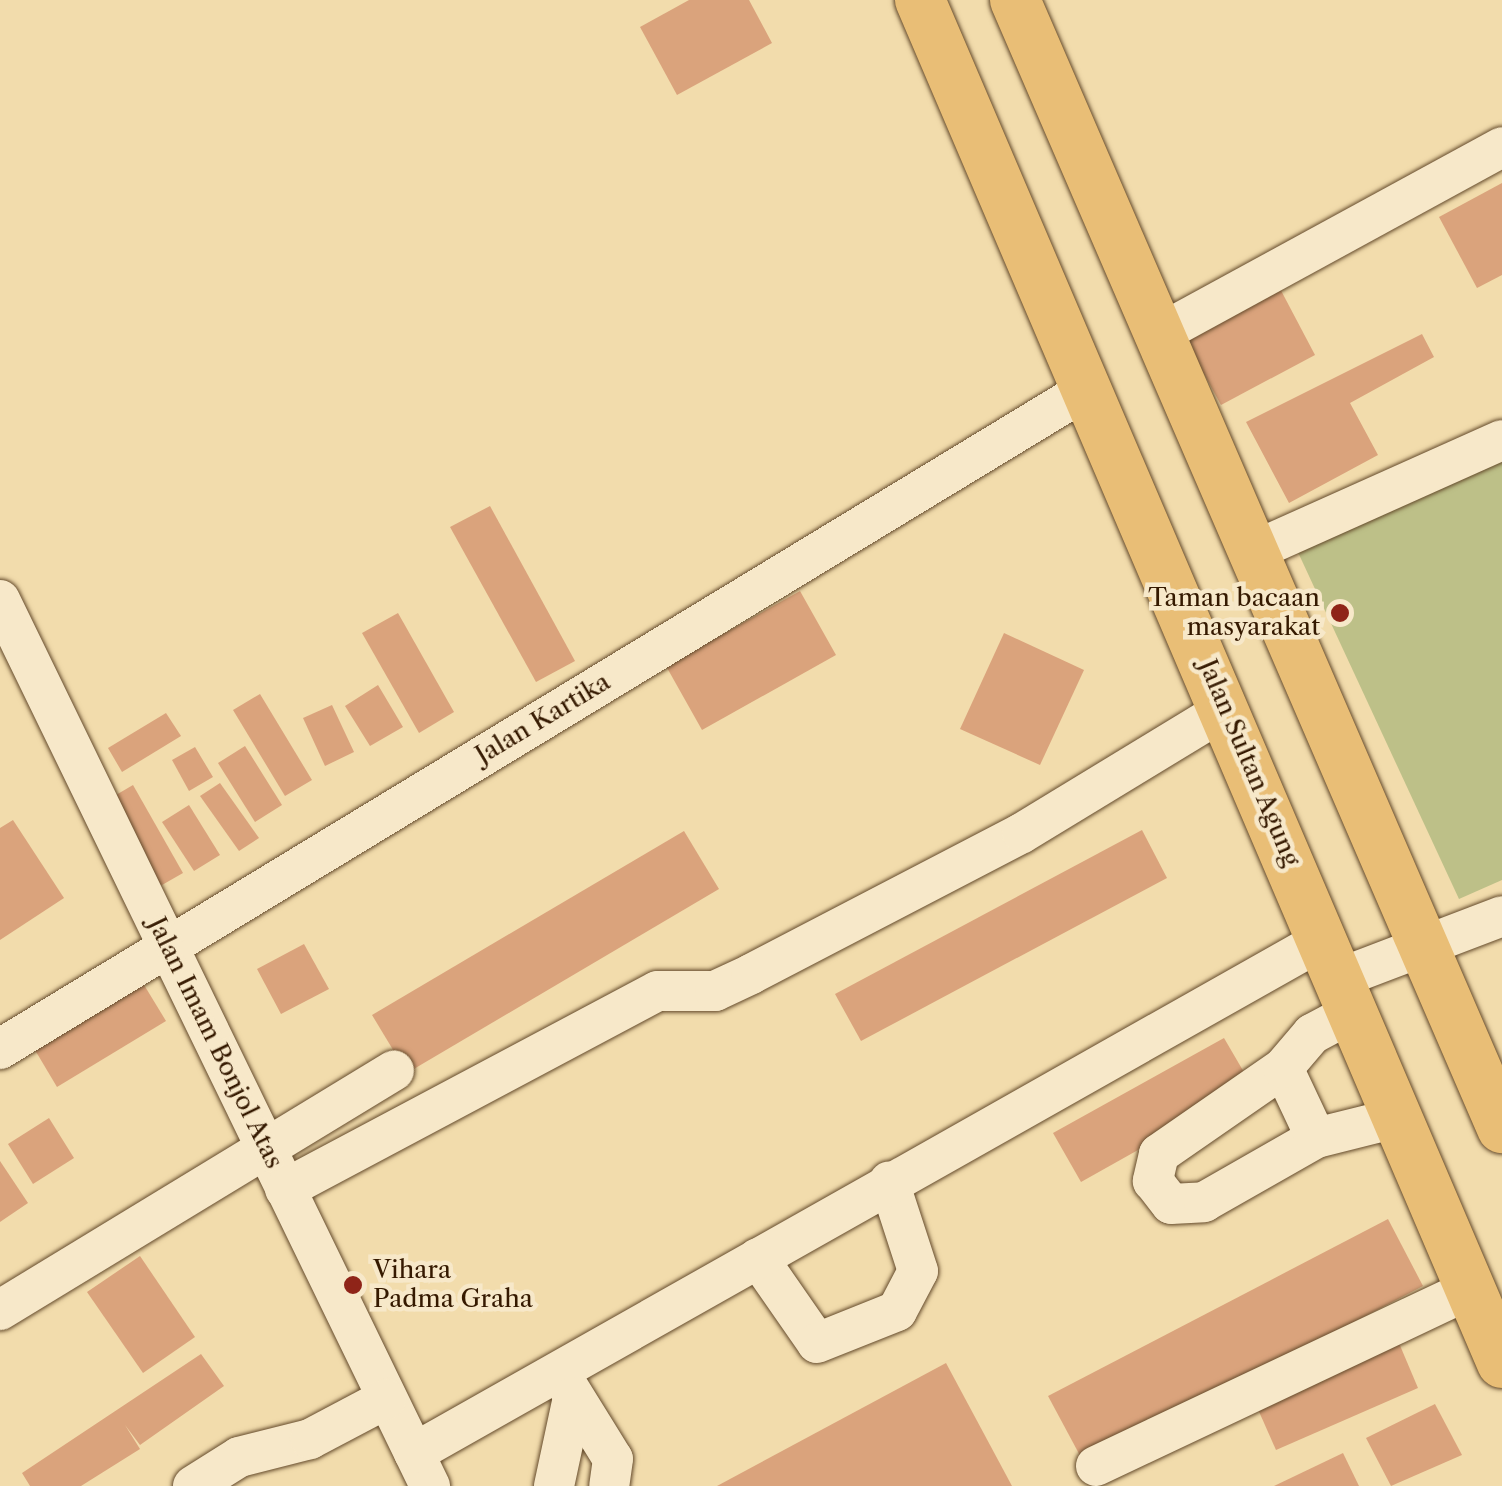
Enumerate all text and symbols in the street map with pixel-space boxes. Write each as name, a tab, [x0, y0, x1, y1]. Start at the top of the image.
place label: Taman bacaan masyarakat	[1148, 584, 1320, 643]
marker: Taman bacaan masyarakat	[1329, 602, 1351, 624]
street label: Jalan Sultan Agung	[1192, 655, 1306, 871]
street label: Jalan Kartika	[470, 667, 616, 771]
street label: Jalan Imam Bonjol Atas	[141, 912, 289, 1174]
place label: Vihara Padma Graha	[373, 1256, 533, 1315]
marker: Vihara Padma Graha	[342, 1274, 364, 1296]

